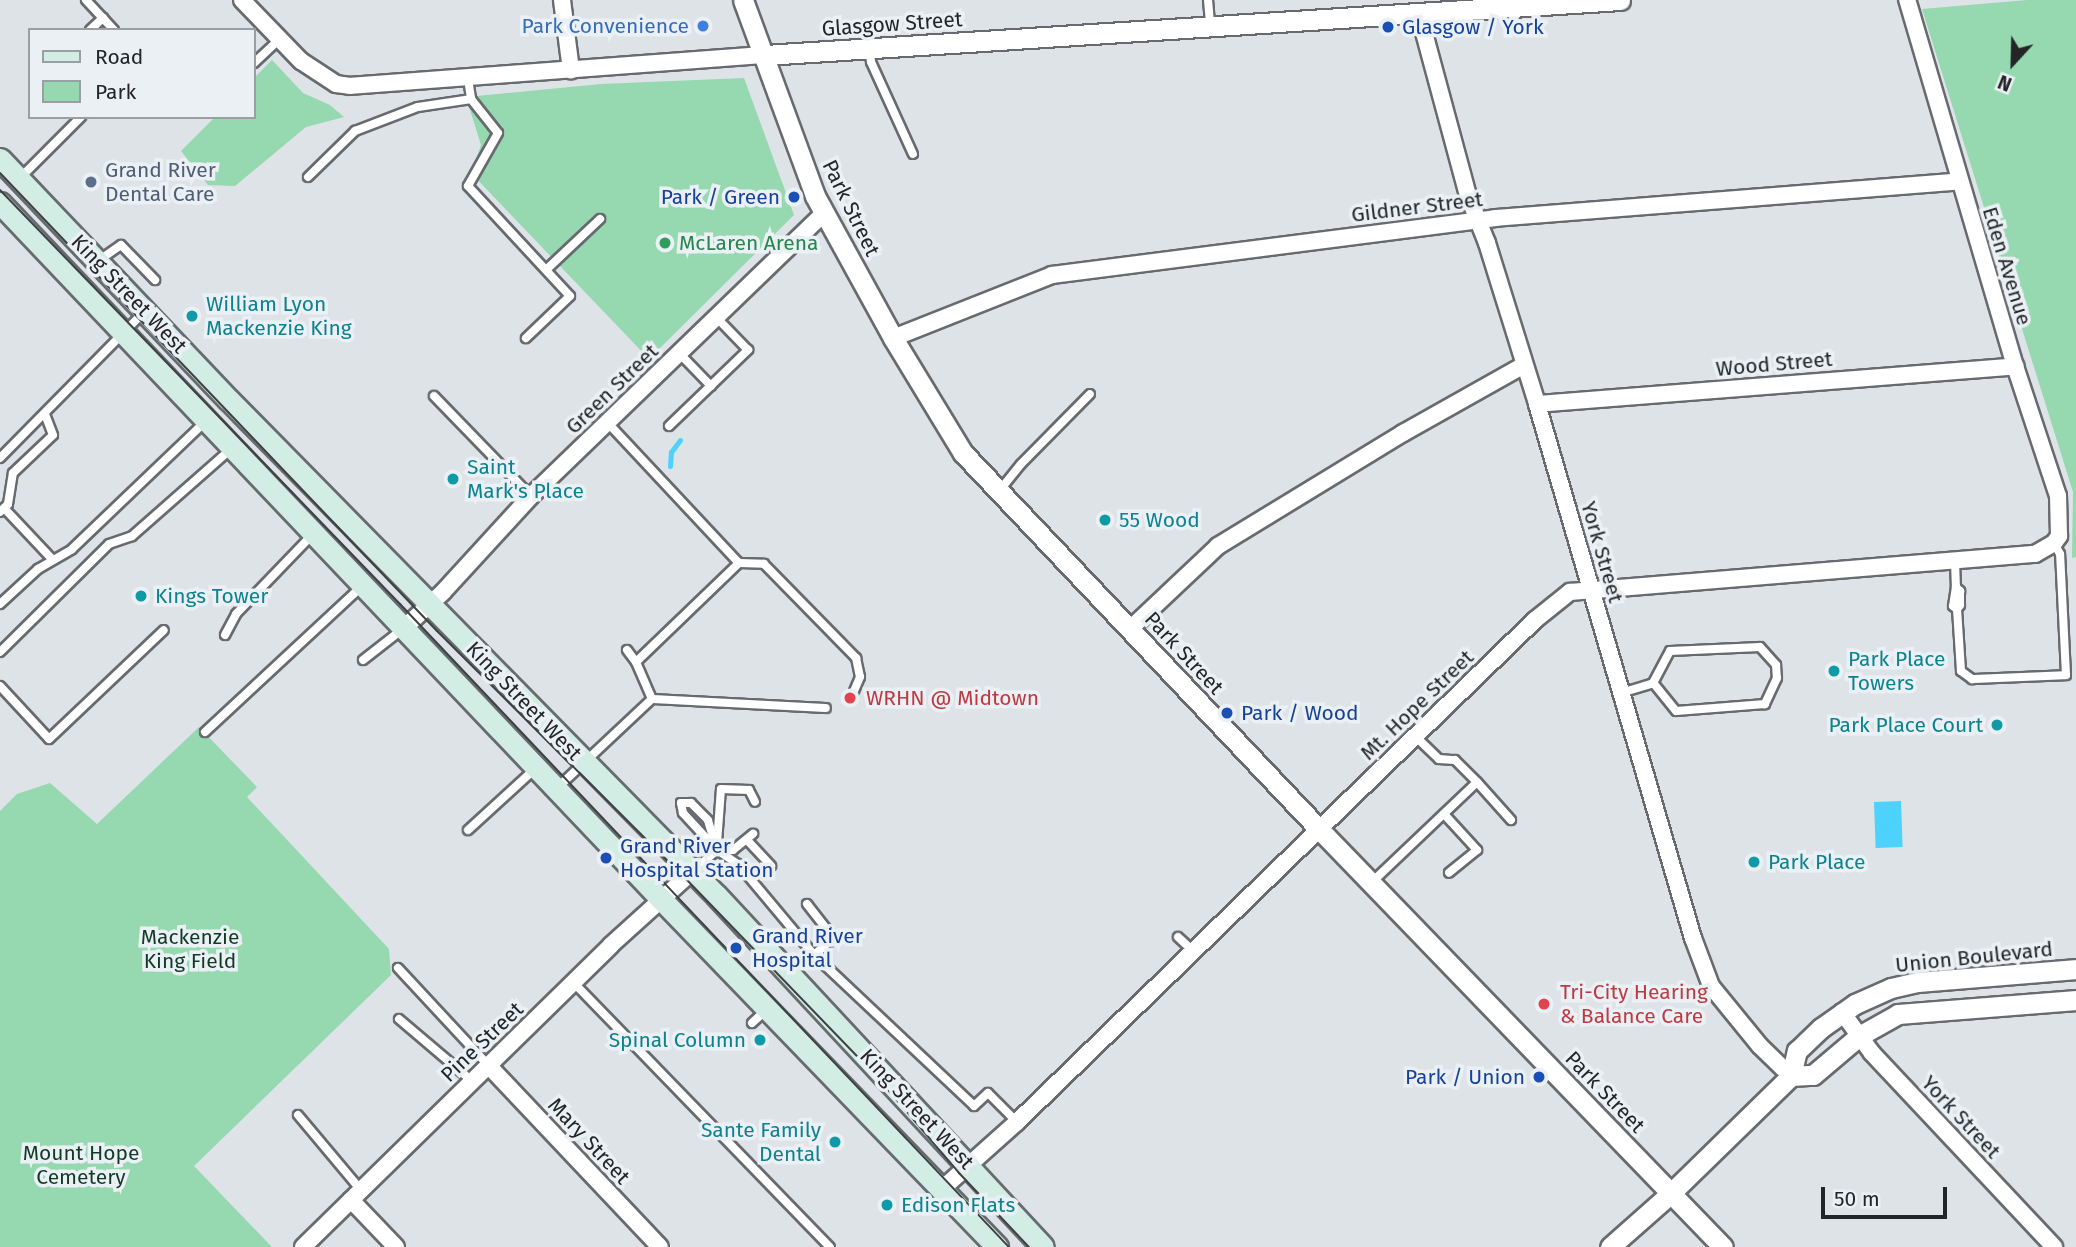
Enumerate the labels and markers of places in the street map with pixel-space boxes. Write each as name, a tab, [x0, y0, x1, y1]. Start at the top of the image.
place label: Park Convenience	[522, 13, 689, 39]
place label: Glasgow / York	[1402, 14, 1544, 40]
marker: Park Convenience	[695, 18, 711, 34]
marker: Glasgow / York	[1380, 19, 1396, 35]
place label: Grand River Dental Care	[105, 157, 216, 207]
marker: Grand River Dental Care	[83, 174, 99, 190]
place label: Park / Green	[661, 184, 780, 210]
marker: Park / Green	[786, 189, 802, 205]
place label: McLaren Arena	[679, 230, 819, 256]
marker: McLaren Arena	[657, 235, 673, 251]
place label: William Lyon Mackenzie King	[206, 291, 352, 341]
marker: William Lyon Mackenzie King	[184, 308, 200, 324]
place label: Saint Mark's Place	[467, 454, 584, 504]
marker: Saint Mark's Place	[445, 471, 461, 487]
place label: 55 Wood	[1119, 507, 1200, 533]
marker: 55 Wood	[1097, 512, 1113, 528]
place label: Kings Tower	[155, 583, 268, 609]
marker: Kings Tower	[133, 588, 149, 604]
place label: Park Place Towers	[1848, 646, 1945, 696]
marker: Park Place Towers	[1826, 663, 1842, 679]
place label: WRHN @ Midtown	[866, 685, 1039, 711]
marker: WRHN @ Midtown	[840, 688, 860, 708]
place label: Park / Wood	[1241, 700, 1359, 726]
marker: Park / Wood	[1219, 705, 1235, 721]
place label: Park Place Court	[1829, 712, 1983, 738]
marker: Park Place Court	[1989, 717, 2005, 733]
place label: Grand River Hospital Station	[620, 833, 773, 883]
place label: Park Place	[1768, 849, 1865, 875]
marker: Grand River Hospital Station	[598, 850, 614, 866]
marker: Park Place	[1746, 854, 1762, 870]
place label: Grand River Hospital	[752, 923, 863, 973]
marker: Grand River Hospital	[726, 938, 746, 958]
place label: Tri-City Hearing & Balance Care	[1560, 979, 1708, 1029]
marker: Tri-City Hearing & Balance Care	[1534, 994, 1554, 1014]
place label: Spinal Column	[609, 1027, 746, 1053]
marker: Spinal Column	[752, 1032, 768, 1048]
place label: Park / Union	[1405, 1064, 1525, 1090]
marker: Park / Union	[1531, 1069, 1547, 1085]
place label: Sante Family Dental	[701, 1117, 821, 1167]
marker: Sante Family Dental	[827, 1134, 843, 1150]
place label: Edison Flats	[901, 1192, 1015, 1218]
marker: Edison Flats	[879, 1197, 895, 1213]

